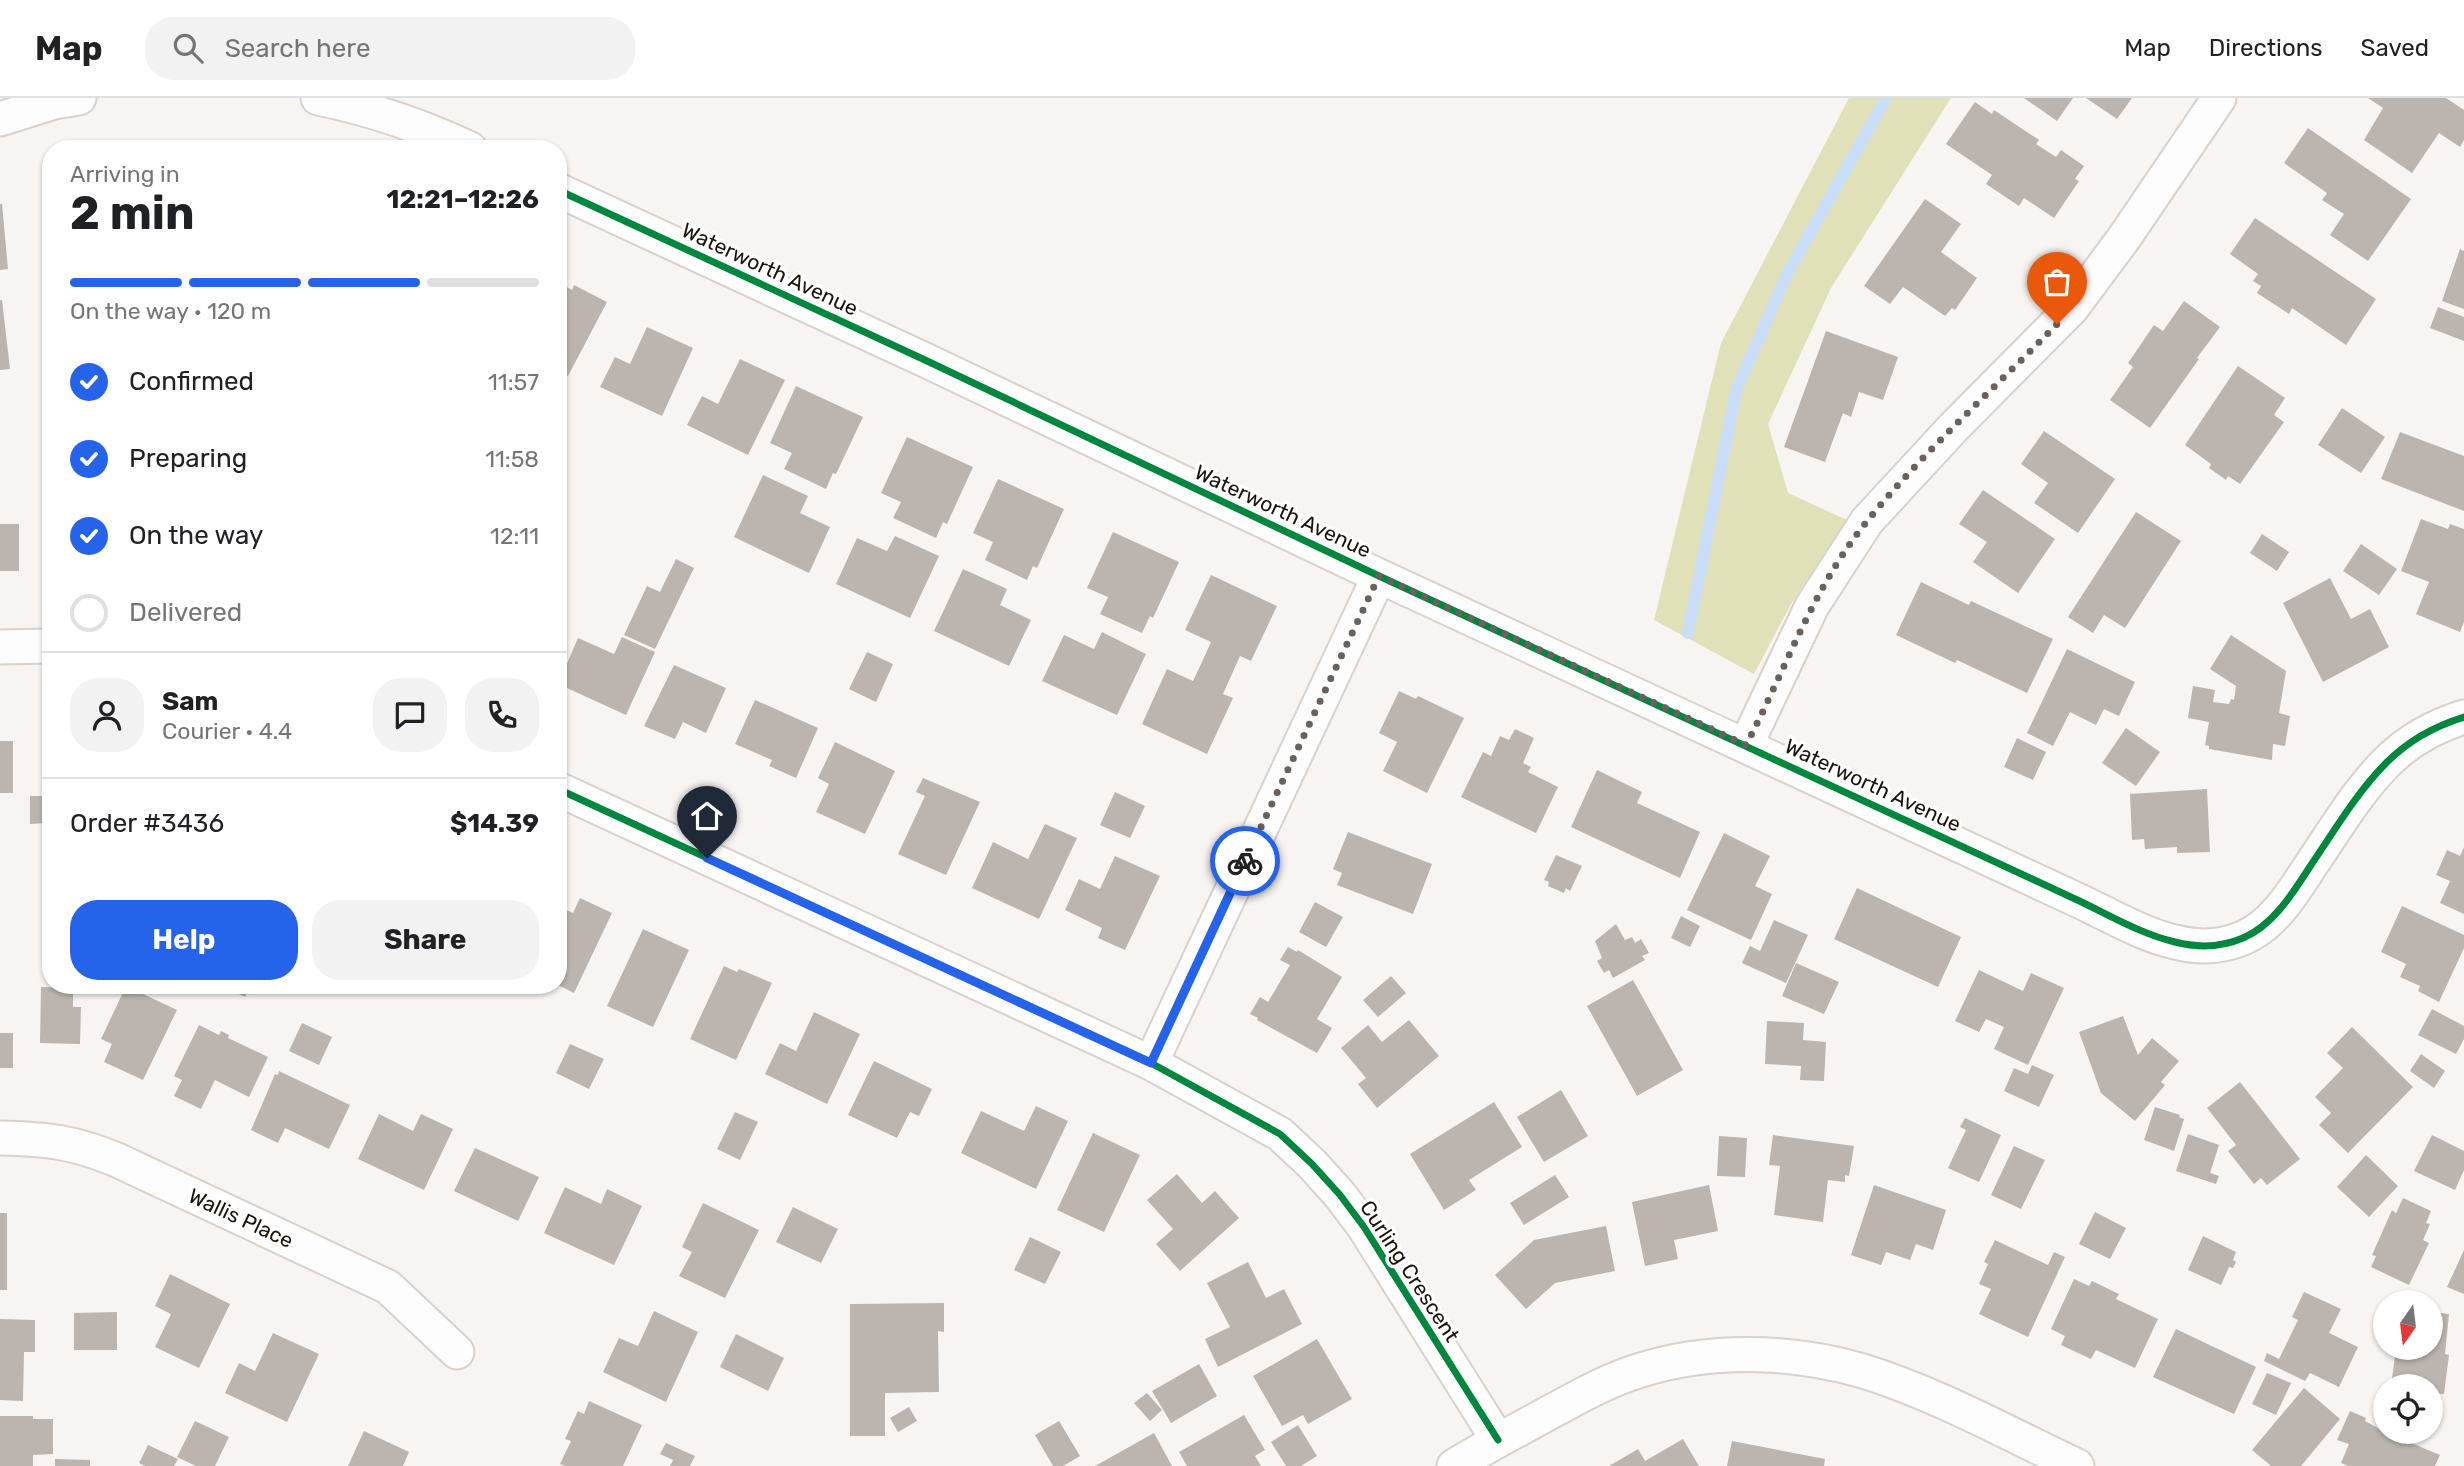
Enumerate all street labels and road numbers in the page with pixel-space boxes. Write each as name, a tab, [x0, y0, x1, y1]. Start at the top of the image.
street label: Waterworth Avenue	[678, 217, 862, 321]
street label: Waterworth Avenue	[1191, 459, 1375, 563]
street label: Waterworth Avenue	[1781, 733, 1965, 837]
street label: Wallis Place	[185, 1183, 297, 1253]
street label: Curling Crescent	[1355, 1196, 1465, 1346]

